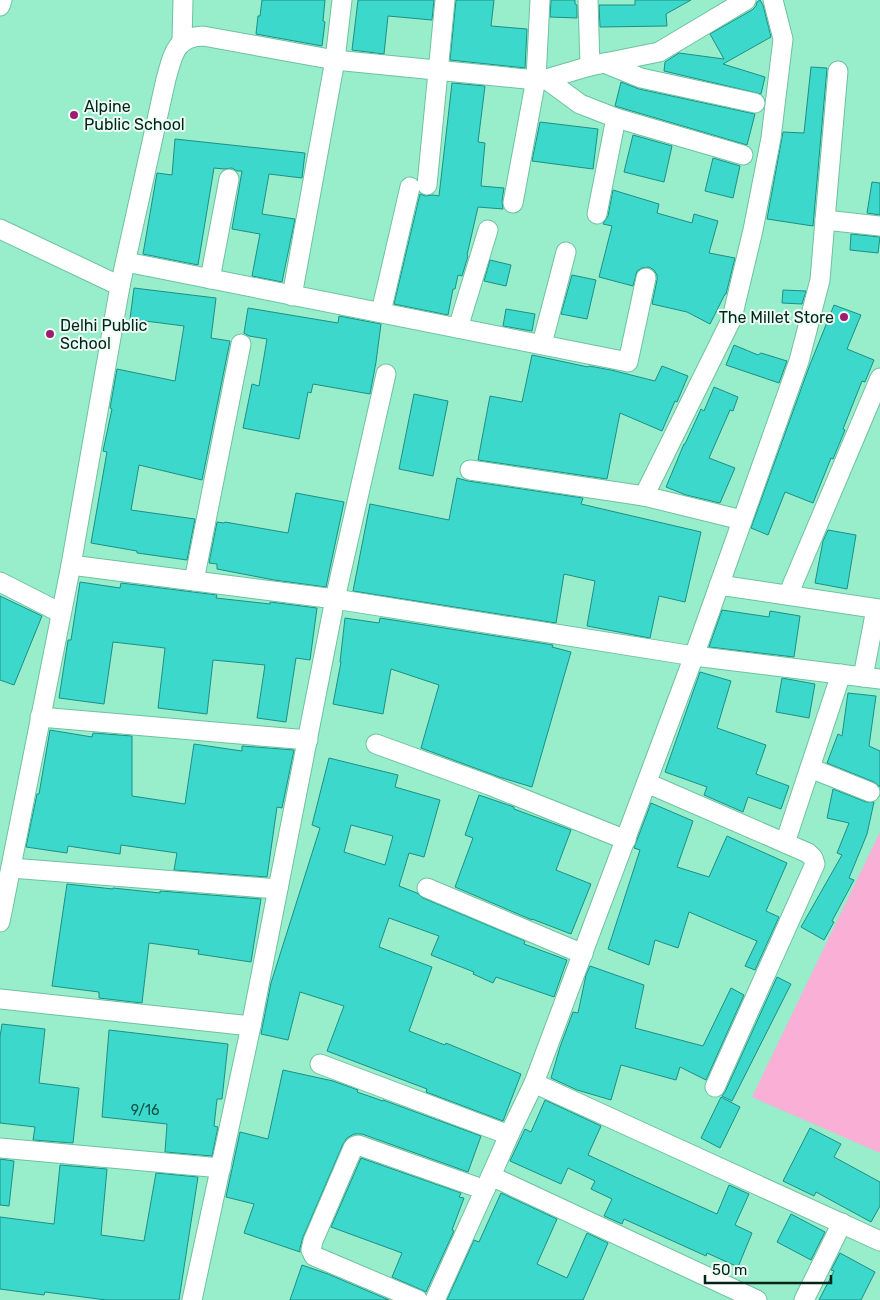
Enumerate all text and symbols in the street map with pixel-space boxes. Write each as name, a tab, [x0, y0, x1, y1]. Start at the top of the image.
place label: Alpine Public School	[84, 97, 185, 134]
marker: Alpine Public School	[68, 109, 80, 121]
place label: The Millet Store	[719, 308, 834, 327]
marker: The Millet Store	[838, 311, 850, 323]
place label: Delhi Public School	[60, 316, 148, 353]
marker: Delhi Public School	[44, 328, 56, 340]
house number: 9/16	[131, 1102, 159, 1119]
scale bar	[705, 1252, 831, 1284]
text: 50 m	[712, 1261, 747, 1279]

